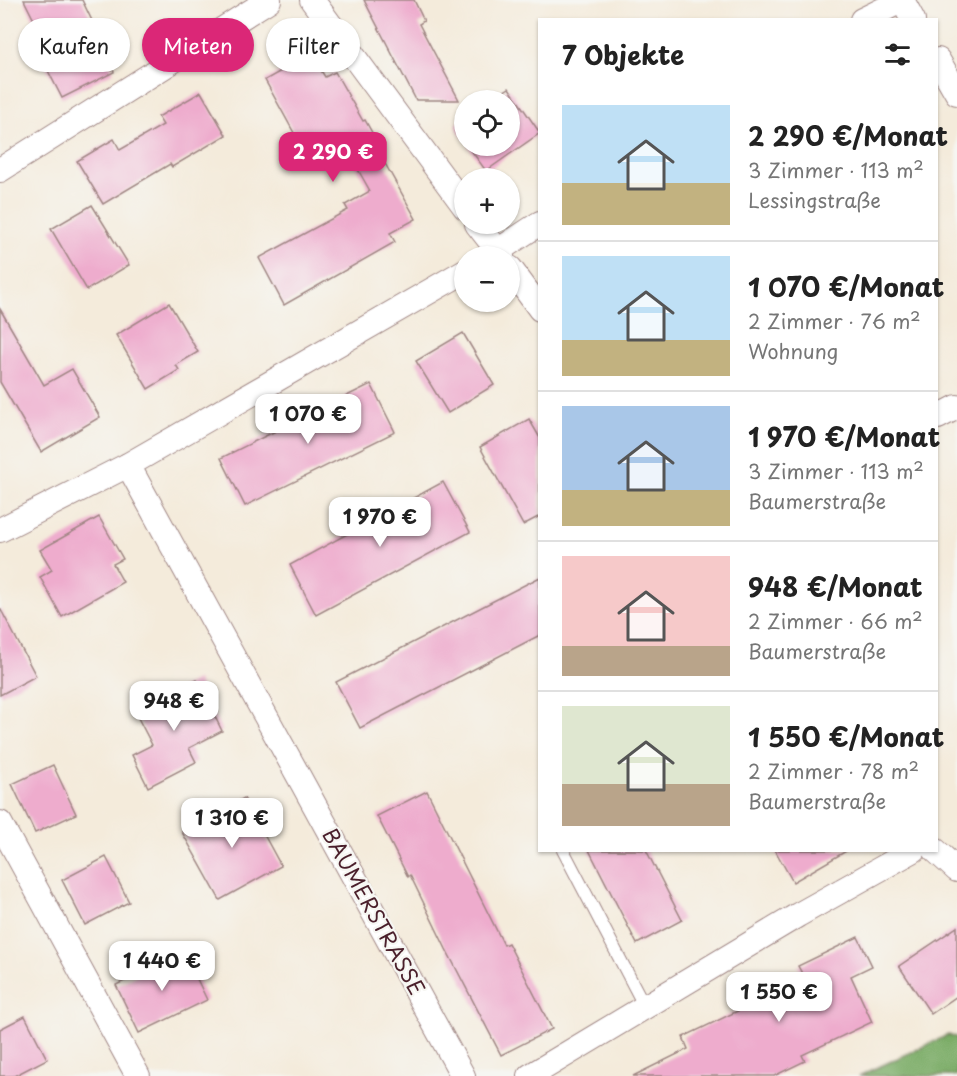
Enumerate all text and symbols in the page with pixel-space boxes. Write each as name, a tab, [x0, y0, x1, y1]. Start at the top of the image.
chip: Kaufen	[18, 18, 130, 72]
chip: Mieten	[142, 18, 254, 72]
chip: Filter	[266, 18, 360, 72]
text: 7 Objekte	[562, 35, 684, 74]
icon: filters	[881, 38, 914, 71]
map controls	[454, 90, 520, 312]
button: locate	[454, 90, 520, 156]
text: 2 290 €/Monat	[748, 116, 948, 155]
icon: home	[610, 129, 682, 201]
pin: 2 290 €	[278, 132, 388, 183]
text: 2 290 €	[293, 136, 373, 166]
text: 3 Zimmer · 113 m²	[748, 155, 924, 185]
button: +	[454, 168, 520, 234]
text: Lessingstraße	[748, 185, 881, 215]
button: −	[454, 246, 520, 312]
text: 1 070 €/Monat	[748, 267, 944, 306]
icon: home	[610, 280, 682, 352]
text: 2 Zimmer · 76 m²	[748, 306, 921, 336]
text: Wohnung	[748, 336, 838, 366]
pin: 1 070 €	[253, 394, 363, 445]
text: 1 070 €	[269, 398, 347, 428]
text: 1 970 €/Monat	[748, 417, 940, 456]
icon: home	[610, 430, 682, 502]
text: 3 Zimmer · 113 m²	[748, 456, 924, 486]
text: Baumerstraße	[748, 486, 886, 516]
pin: 1 970 €	[325, 497, 435, 548]
text: 1 970 €	[343, 501, 417, 531]
text: 948 €/Monat	[748, 567, 923, 606]
icon: home	[610, 580, 682, 652]
text: 2 Zimmer · 66 m²	[748, 606, 923, 636]
text: Baumerstraße	[748, 636, 886, 666]
pin: 948 €	[132, 681, 216, 732]
text: 948 €	[144, 685, 204, 715]
text: 1 550 €/Monat	[748, 717, 944, 756]
icon: home	[610, 730, 682, 802]
text: 2 Zimmer · 78 m²	[748, 756, 919, 786]
text: Baumerstraße	[748, 786, 886, 816]
pin: 1 310 €	[177, 798, 287, 849]
text: 1 310 €	[195, 802, 269, 832]
street label: BAUMERSTRASSE	[315, 822, 434, 1000]
pin: 1 440 €	[107, 941, 217, 992]
text: 1 440 €	[123, 945, 201, 975]
pin: 1 550 €	[724, 972, 834, 1023]
text: 1 550 €	[740, 976, 818, 1006]

